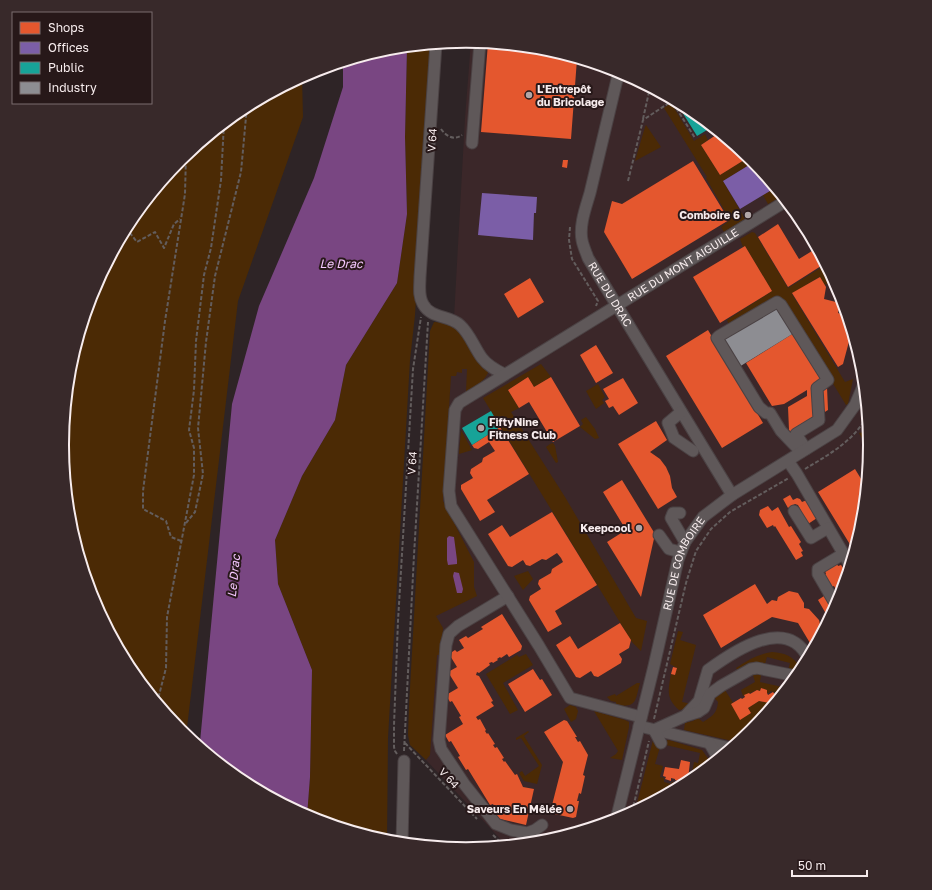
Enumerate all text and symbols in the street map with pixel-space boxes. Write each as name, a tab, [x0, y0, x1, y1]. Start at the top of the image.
legend	[12, 12, 152, 104]
text: Shops	[48, 20, 84, 35]
text: Offices	[48, 40, 89, 55]
text: Public	[48, 60, 85, 75]
text: Industry	[48, 80, 97, 95]
place label: L'Entrepôt du Bricolage	[537, 82, 605, 108]
marker: L'Entrepôt du Bricolage	[524, 90, 534, 100]
street label: V 64	[424, 128, 439, 152]
place label: Comboire 6	[679, 208, 740, 221]
marker: Comboire 6	[743, 210, 753, 220]
street label: RUE DU MONT AIGUILLE	[625, 225, 741, 304]
water label: Le Drac	[320, 256, 364, 271]
street label: RUE DU DRAC	[586, 259, 635, 329]
place label: FiftyNine Fitness Club	[489, 415, 556, 441]
marker: FiftyNine Fitness Club	[476, 423, 486, 433]
street label: V 64	[404, 451, 419, 475]
street label: RUE DE COMBOIRE	[660, 514, 707, 611]
place label: Keepcool	[580, 521, 631, 534]
marker: Keepcool	[634, 523, 644, 533]
water label: Le Drac	[224, 552, 243, 598]
street label: V 64	[437, 765, 462, 791]
place label: Saveurs En Mêlée	[467, 802, 563, 815]
marker: Saveurs En Mêlée	[565, 804, 575, 814]
scale bar	[792, 852, 867, 878]
text: 50 m	[798, 858, 826, 873]

